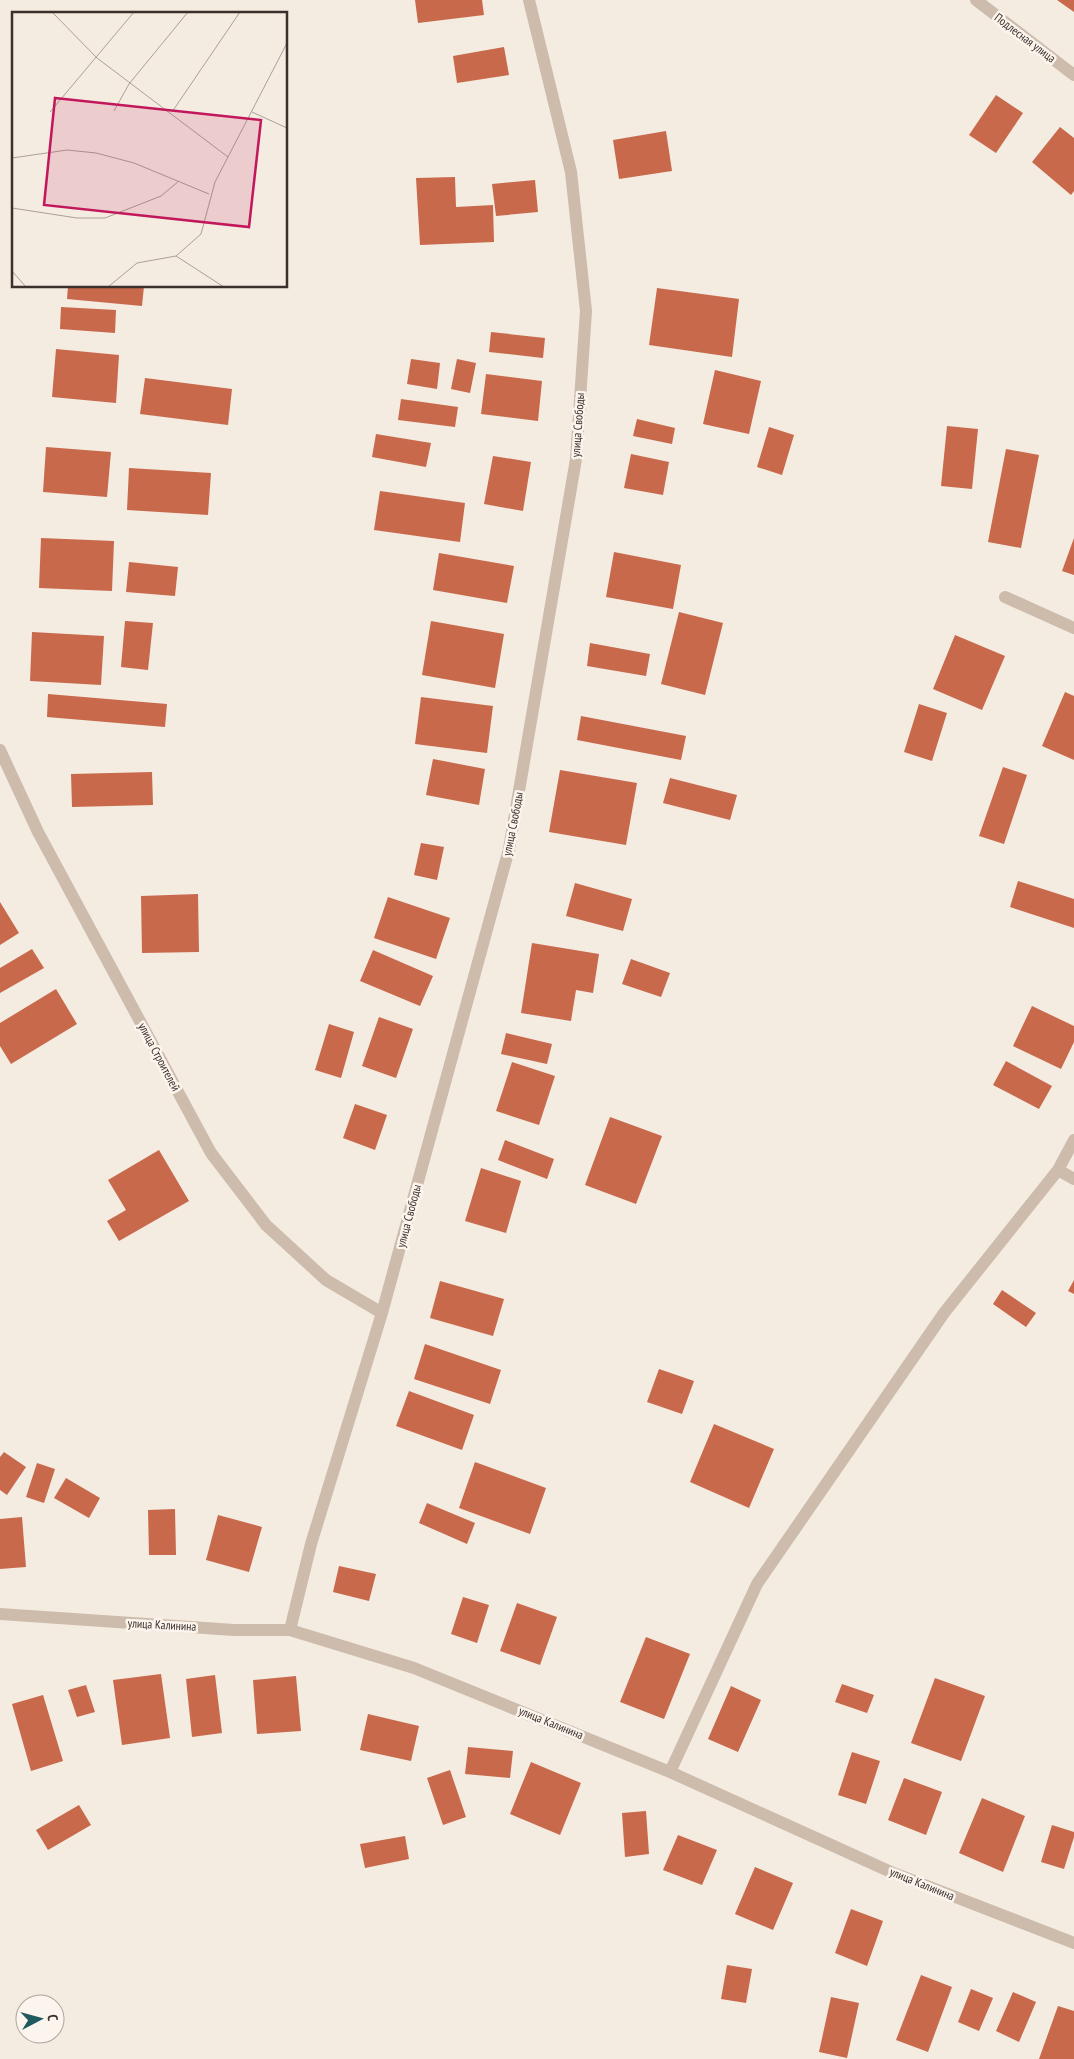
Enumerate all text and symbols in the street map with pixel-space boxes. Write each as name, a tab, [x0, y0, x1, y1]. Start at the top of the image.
street label: Подлесная улица	[992, 10, 1059, 66]
inset map	[12, 12, 288, 288]
street label: улица Свободы	[568, 392, 587, 458]
street label: улица Свободы	[499, 791, 526, 857]
street label: улица Строителей	[135, 1020, 184, 1093]
street label: улица Свободы	[393, 1183, 424, 1249]
street label: улица Калинина	[127, 1615, 197, 1634]
street label: улица Калинина	[517, 1703, 586, 1742]
street label: улица Калинина	[888, 1864, 957, 1903]
north arrow	[15, 1994, 65, 2044]
text: С	[44, 2014, 62, 2022]

